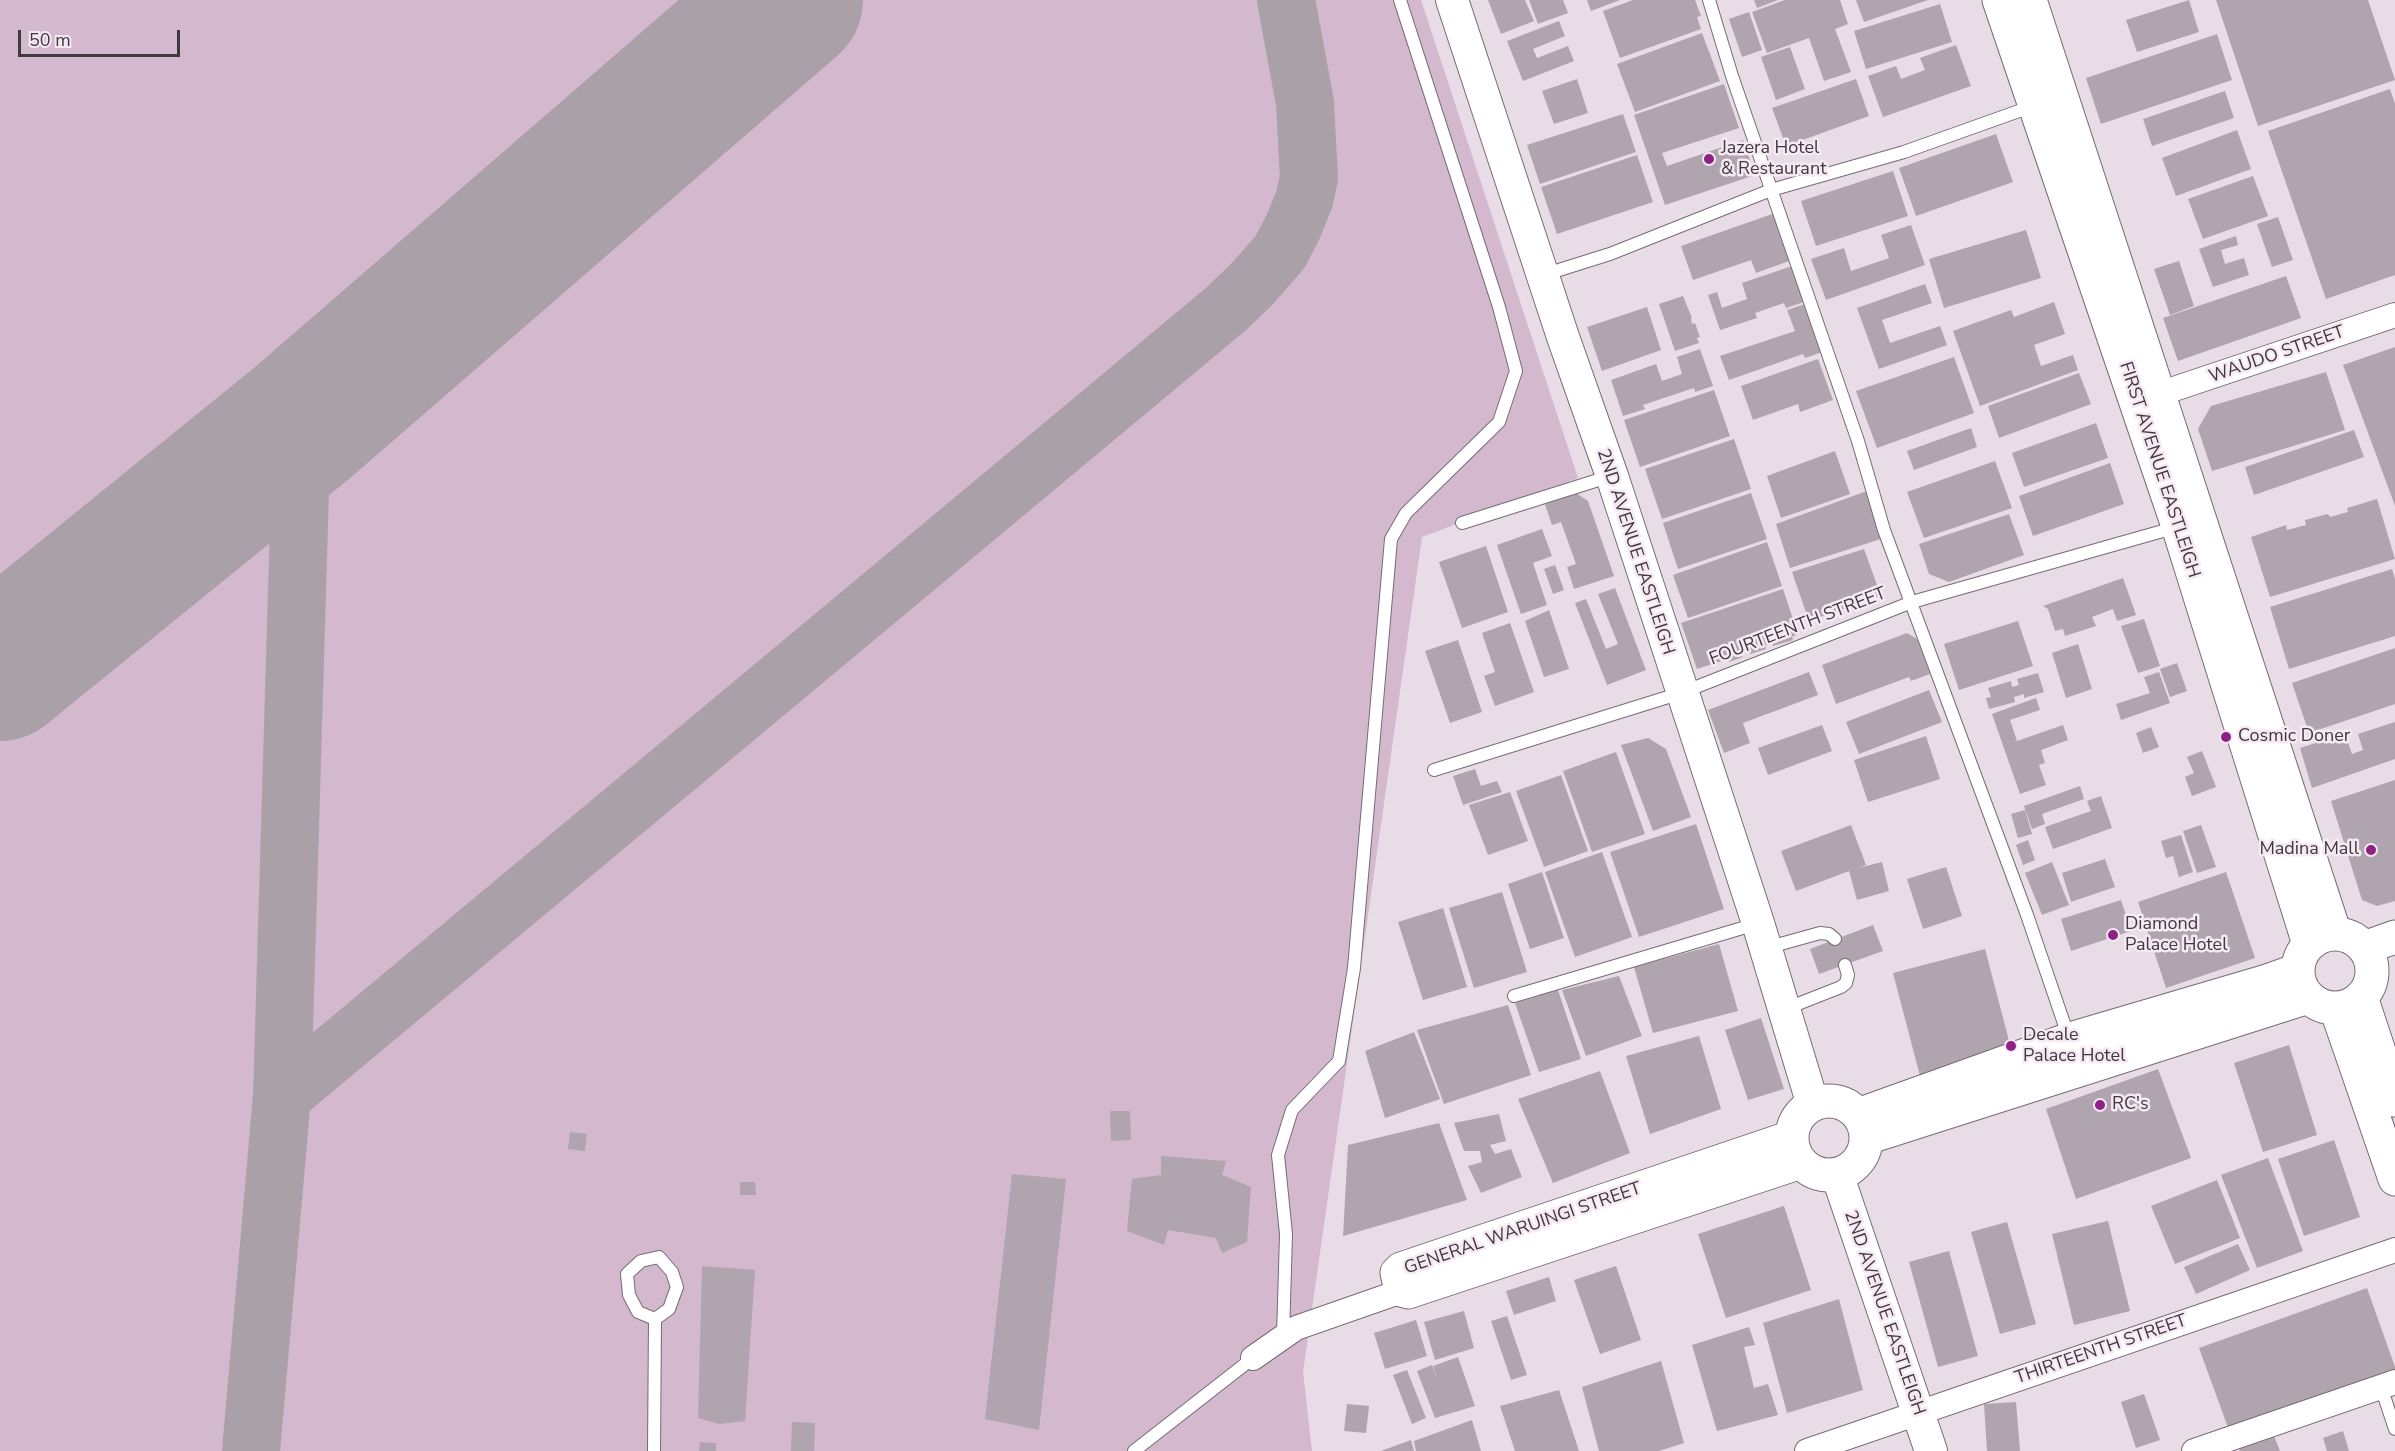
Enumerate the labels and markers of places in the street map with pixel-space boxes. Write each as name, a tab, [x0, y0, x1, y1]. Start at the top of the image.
place label: Jazera Hotel & Restaurant	[1721, 138, 1826, 180]
marker: Jazera Hotel & Restaurant	[1702, 152, 1716, 166]
place label: Cosmic Doner	[2238, 726, 2350, 748]
marker: Cosmic Doner	[2219, 730, 2233, 744]
place label: Madina Mall	[2259, 839, 2359, 861]
marker: Madina Mall	[2364, 843, 2378, 857]
place label: Diamond Palace Hotel	[2125, 914, 2227, 956]
marker: Diamond Palace Hotel	[2106, 928, 2120, 942]
place label: Decale Palace Hotel	[2023, 1025, 2125, 1068]
marker: Decale Palace Hotel	[2004, 1039, 2018, 1053]
place label: RC's	[2112, 1094, 2149, 1116]
marker: RC's	[2093, 1098, 2107, 1112]

